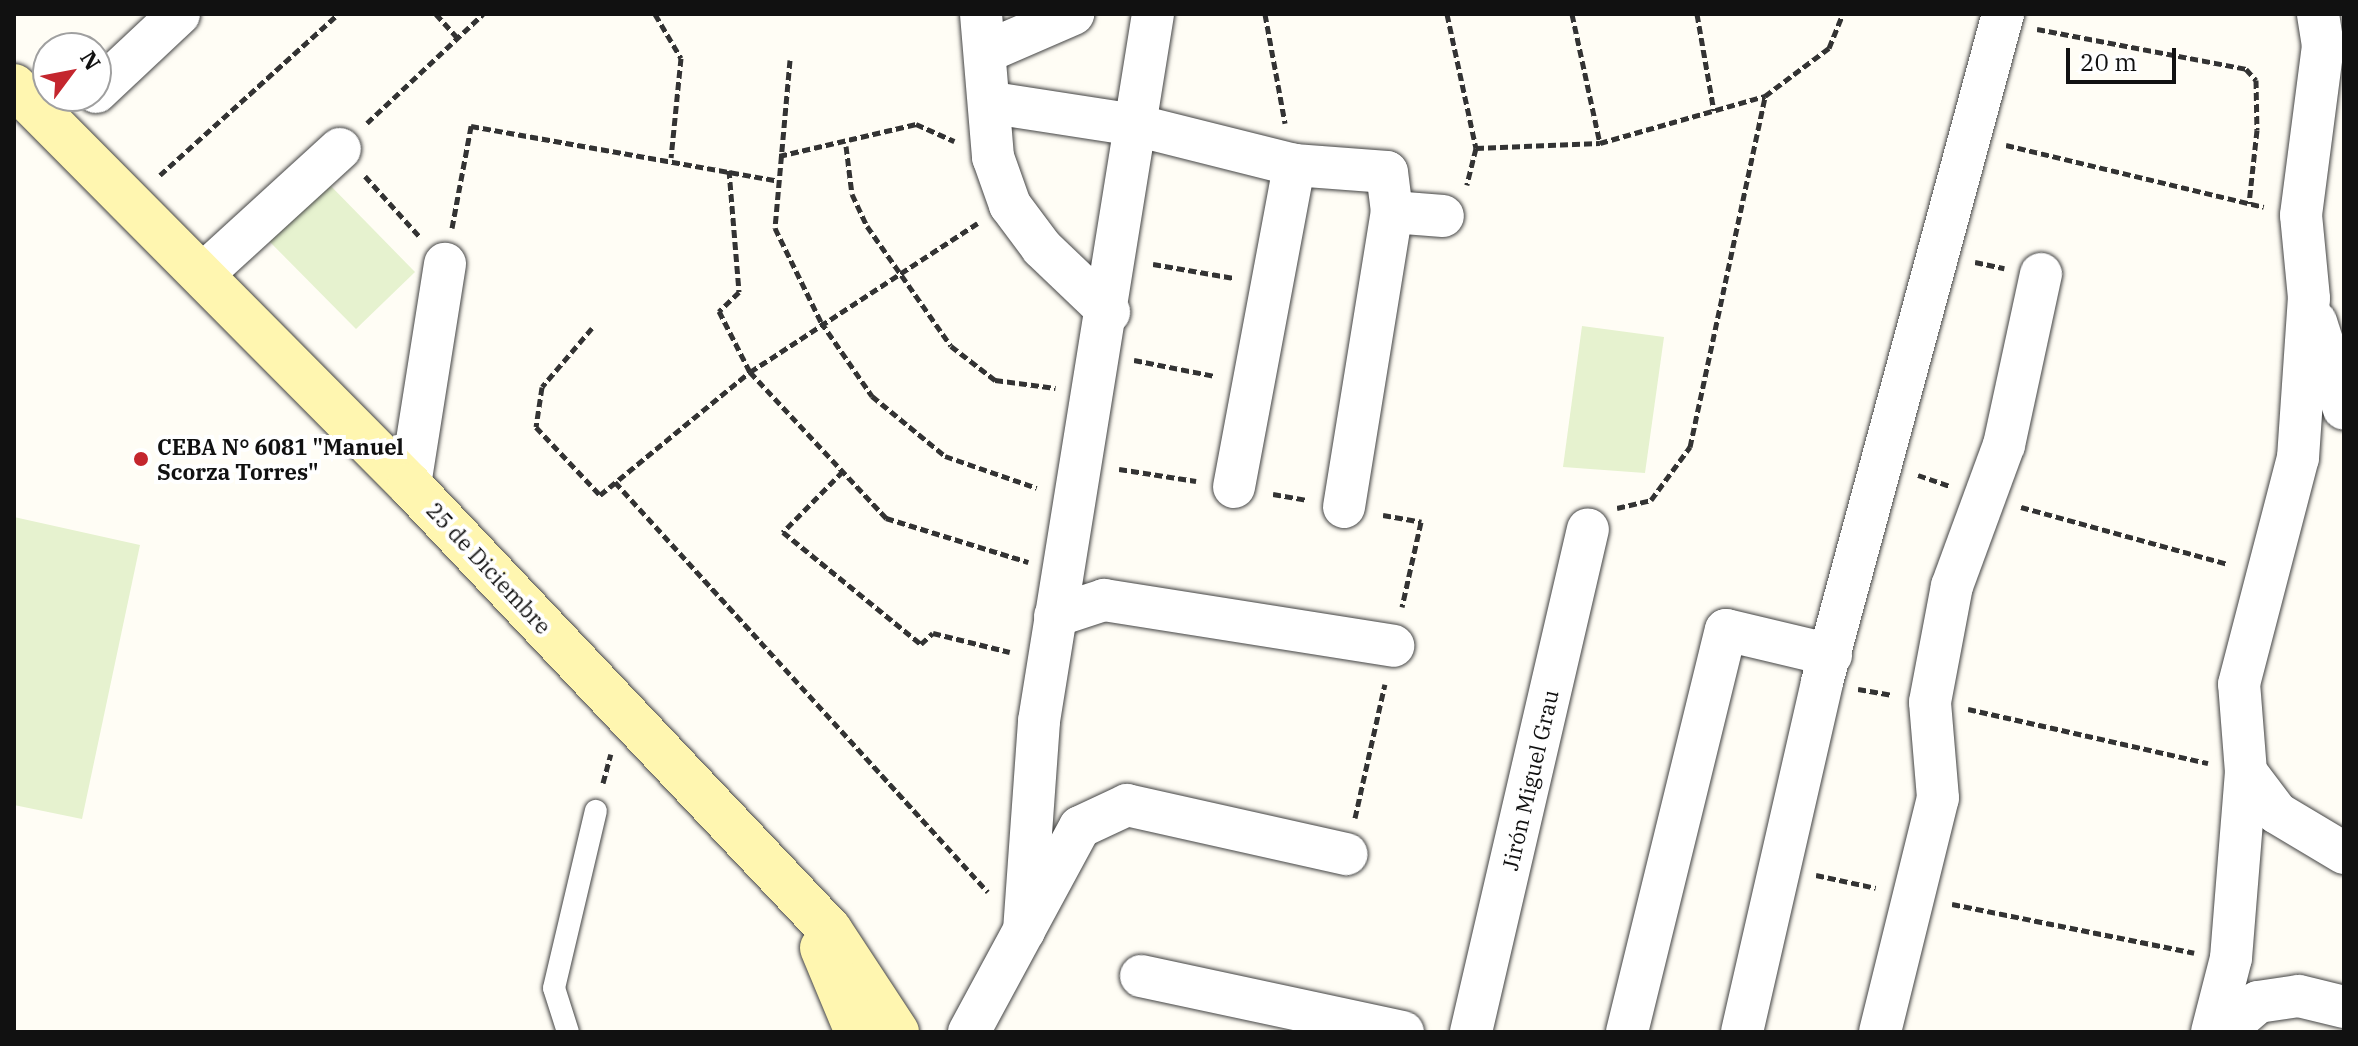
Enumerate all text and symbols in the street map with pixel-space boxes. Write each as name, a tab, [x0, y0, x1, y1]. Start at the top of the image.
north arrow	[32, 32, 112, 112]
scale bar	[2070, 32, 2180, 82]
text: N	[74, 45, 108, 75]
text: 20 m	[2080, 46, 2137, 78]
place label: CEBA N° 6081 "Manuel Scorza Torres"	[157, 433, 404, 484]
marker: CEBA N° 6081 "Manuel Scorza Torres"	[132, 450, 150, 468]
street label: 25 de Diciembre	[421, 497, 557, 639]
street label: Jirón Miguel Grau	[1496, 687, 1564, 873]

